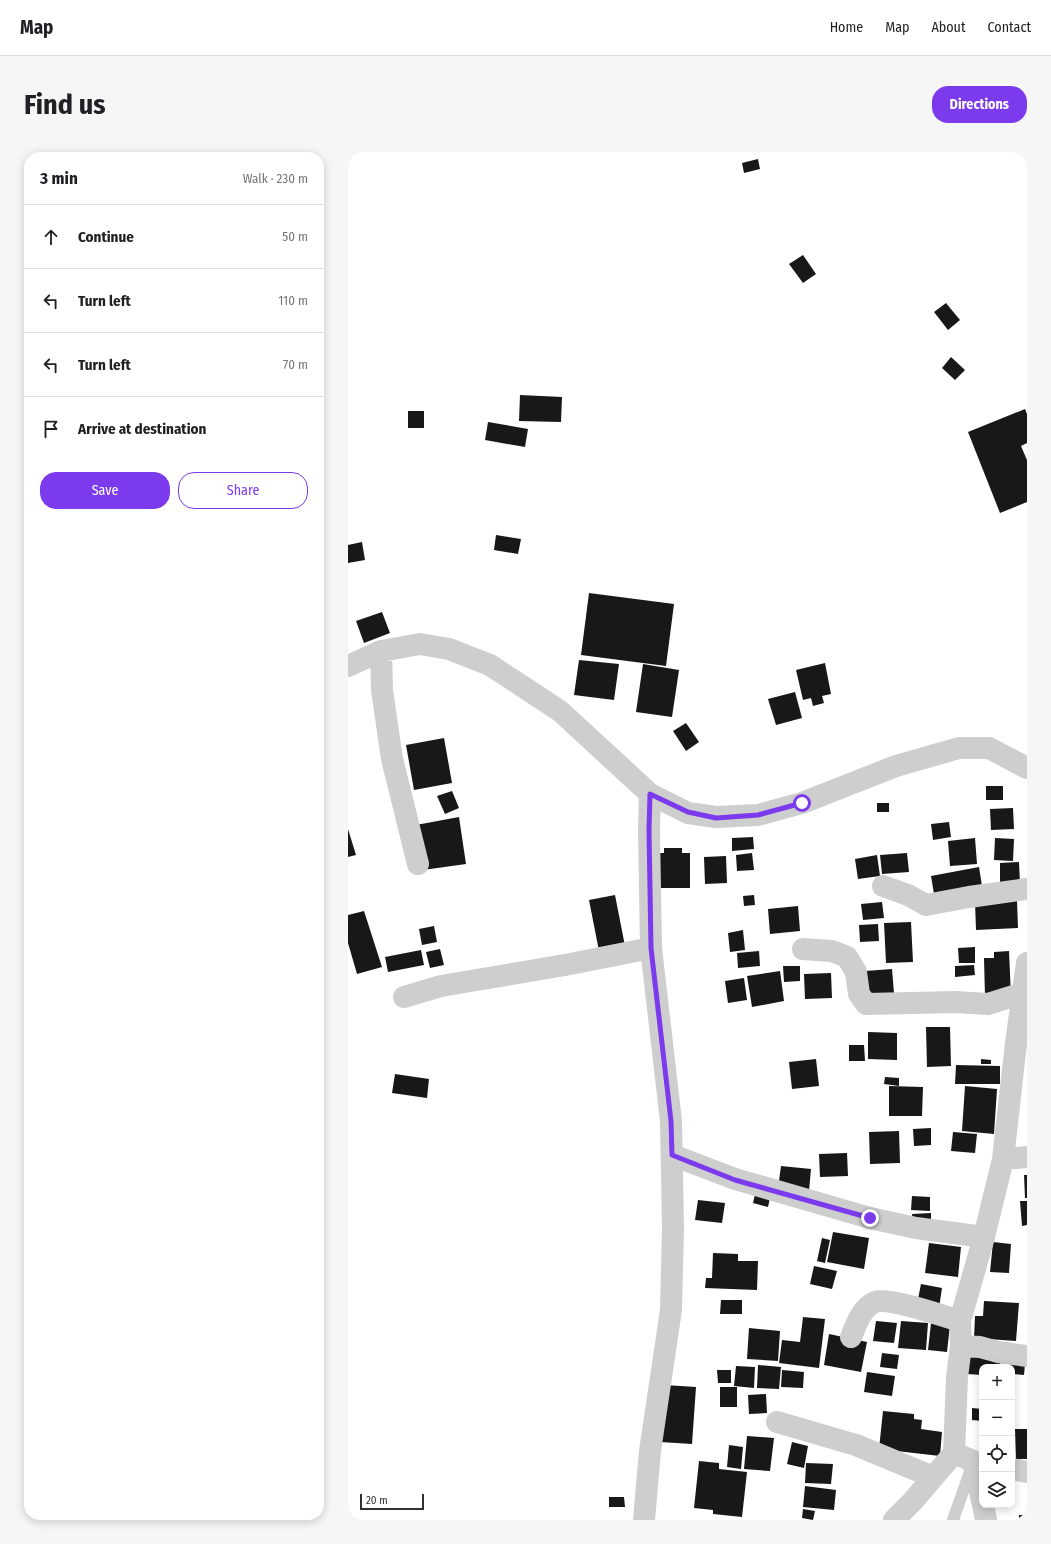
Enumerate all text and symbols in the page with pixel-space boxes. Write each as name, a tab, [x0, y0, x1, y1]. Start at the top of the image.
text: Map	[20, 16, 53, 39]
text: Home	[830, 19, 863, 36]
text: Map	[885, 19, 909, 36]
text: About	[931, 19, 966, 36]
text: Contact	[988, 19, 1031, 36]
button: Directions	[932, 86, 1027, 123]
text: Find us	[24, 88, 106, 121]
text: 3 min	[40, 168, 78, 189]
text: Walk · 230 m	[243, 171, 308, 186]
icon: ahead	[40, 226, 62, 248]
text: Continue	[78, 228, 134, 246]
text: 50 m	[282, 229, 308, 244]
icon: left	[40, 290, 62, 312]
text: Turn left	[78, 292, 131, 310]
text: 110 m	[278, 293, 308, 308]
icon: left	[40, 354, 62, 376]
text: Turn left	[78, 356, 131, 374]
text: 70 m	[283, 357, 308, 372]
icon: arrive	[40, 418, 62, 440]
text: Arrive at destination	[78, 420, 206, 438]
button: Save	[40, 472, 170, 509]
button: Share	[178, 472, 308, 509]
route start	[793, 794, 811, 812]
route end	[861, 1209, 879, 1227]
map controls	[979, 1364, 1015, 1508]
button: +	[979, 1364, 1015, 1400]
button: −	[979, 1400, 1015, 1436]
button: locate	[979, 1436, 1015, 1472]
button: layers	[979, 1472, 1015, 1508]
scale bar	[360, 1492, 424, 1511]
text: 20 m	[366, 1494, 388, 1507]

